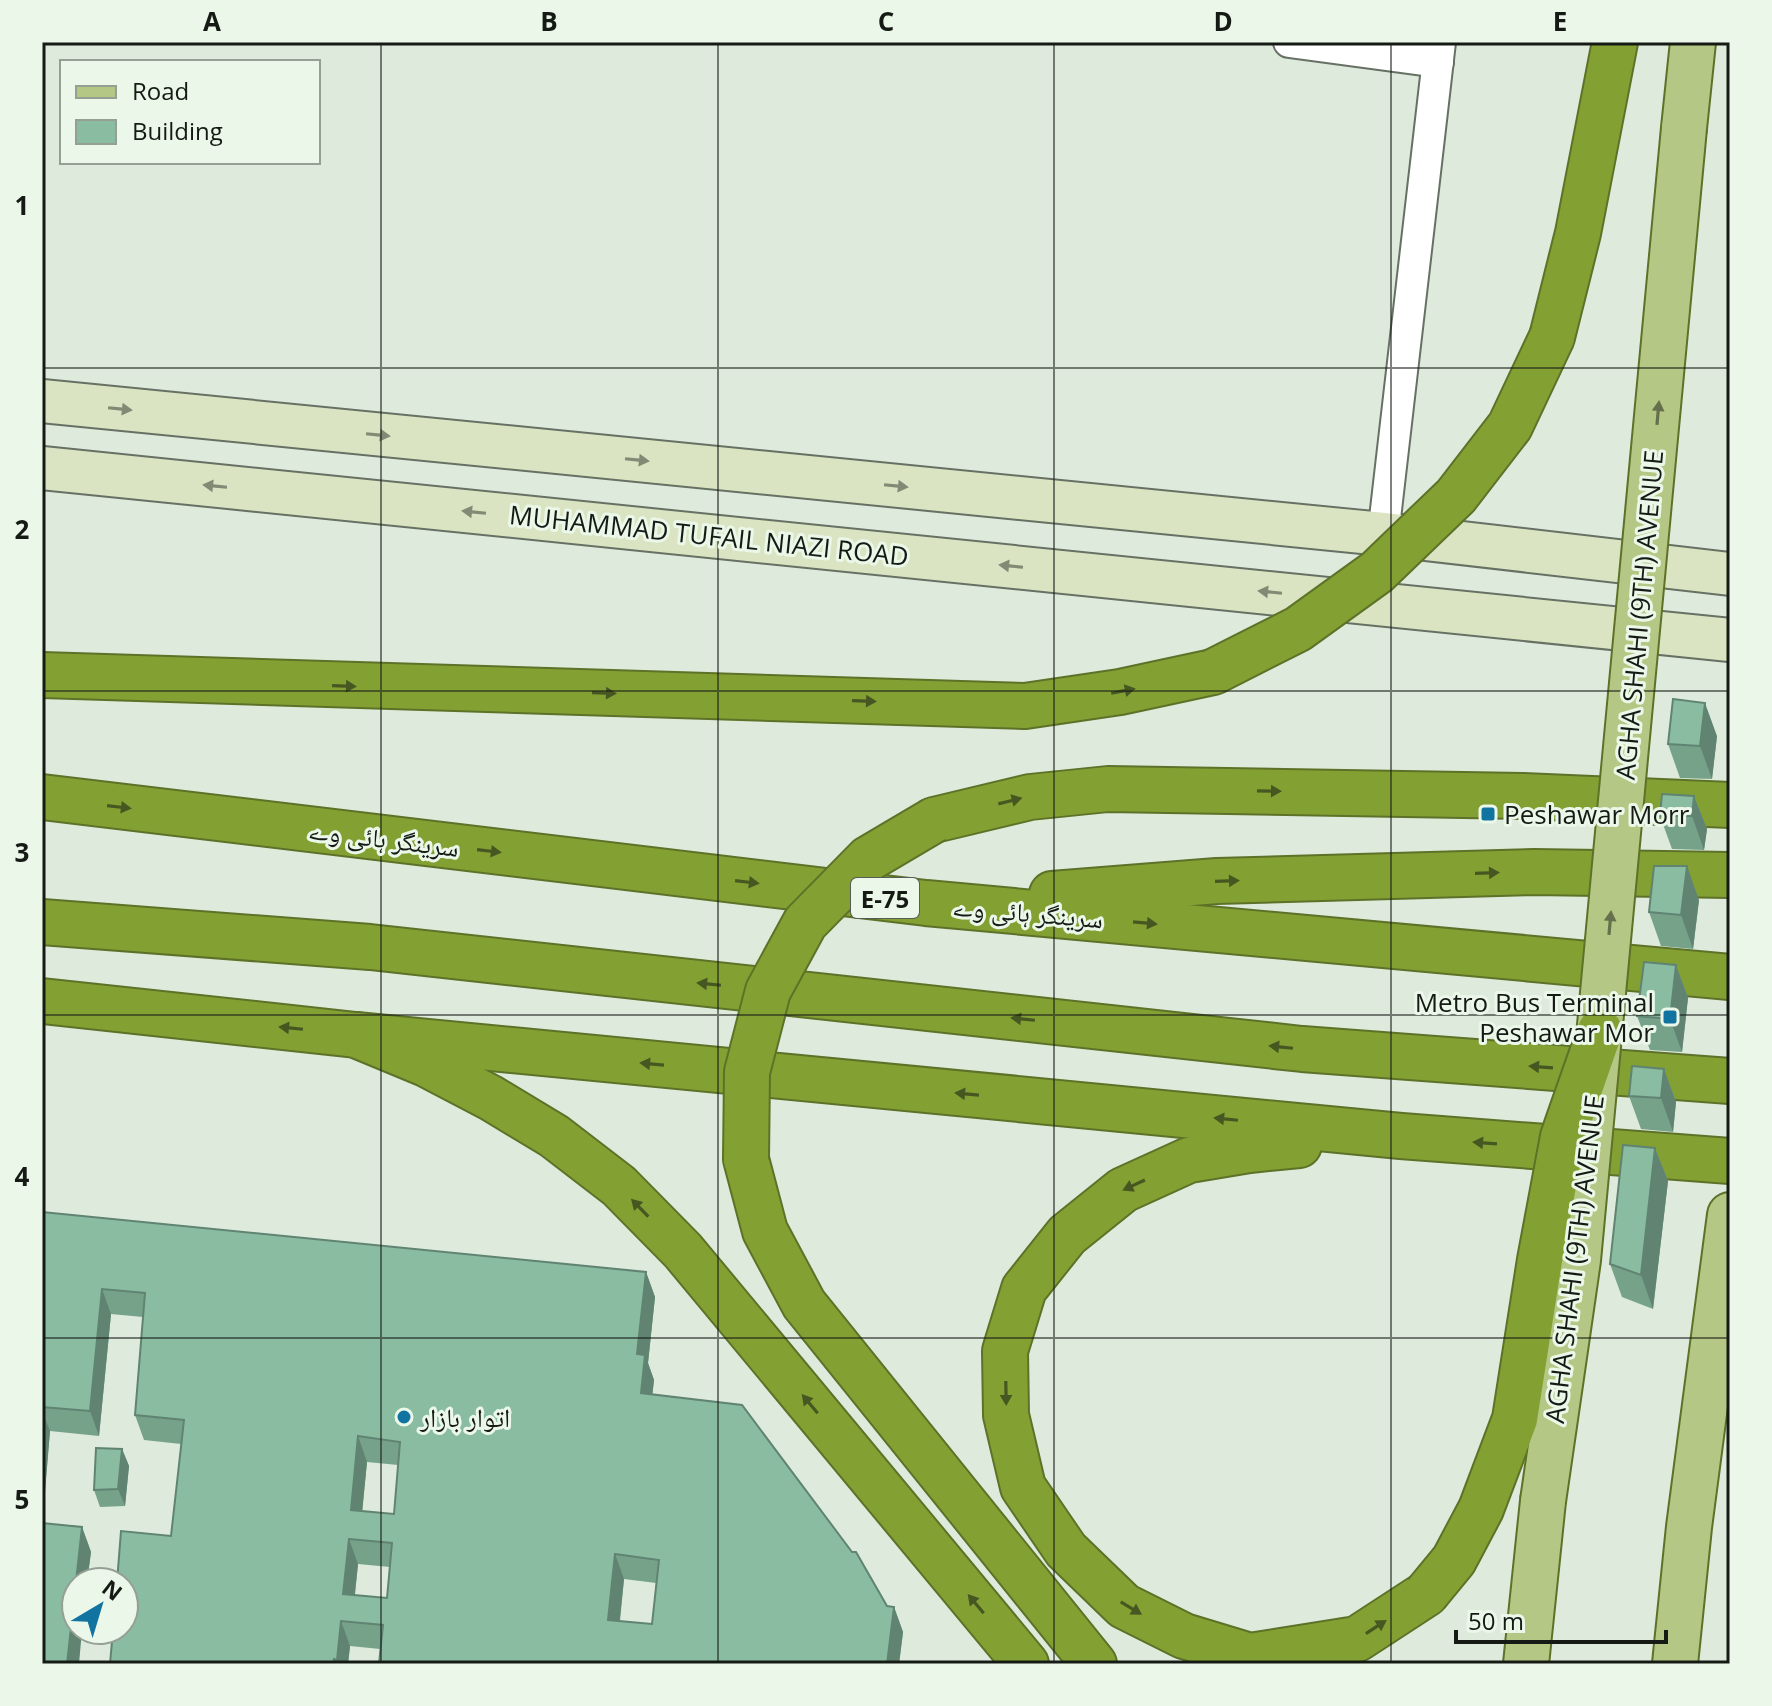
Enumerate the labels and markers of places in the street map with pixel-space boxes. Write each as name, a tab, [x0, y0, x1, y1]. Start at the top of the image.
place label: Peshawar Morr	[1504, 796, 1690, 832]
marker: Peshawar Morr	[1479, 805, 1497, 823]
place label: Metro Bus Terminal Peshawar Mor	[1415, 984, 1654, 1050]
marker: Metro Bus Terminal Peshawar Mor	[1661, 1008, 1679, 1026]
place label: اتوار بازار	[419, 1399, 510, 1435]
marker: اتوار بازار	[395, 1408, 413, 1426]

